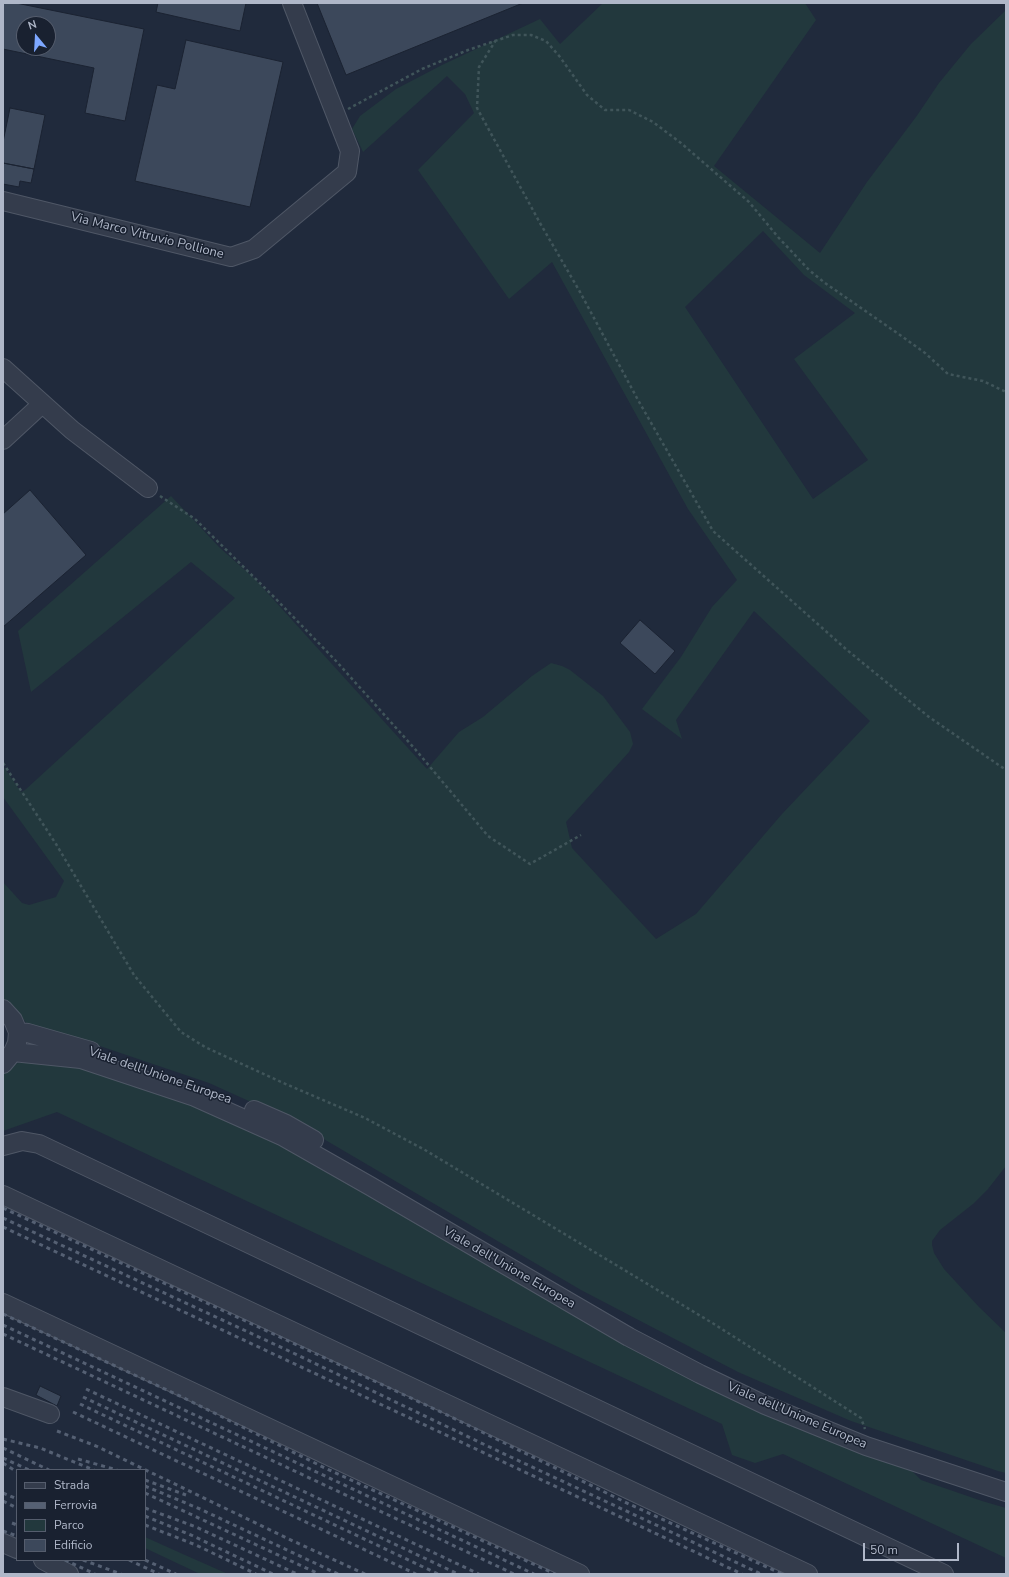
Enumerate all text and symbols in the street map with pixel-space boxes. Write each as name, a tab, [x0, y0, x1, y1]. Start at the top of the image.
north arrow	[16, 16, 56, 56]
text: N	[26, 17, 39, 33]
street label: Via Marco Vitruvio Pollione	[69, 209, 225, 263]
street label: Viale dell'Unione Europea	[86, 1044, 234, 1108]
street label: Viale dell'Unione Europea	[440, 1224, 578, 1312]
street label: Viale dell'Unione Europea	[725, 1379, 869, 1453]
legend	[16, 1469, 146, 1561]
text: Strada	[54, 1477, 90, 1493]
text: Ferrovia	[54, 1497, 97, 1513]
text: Parco	[54, 1517, 84, 1533]
scale bar	[865, 1535, 961, 1561]
text: Edificio	[54, 1537, 92, 1553]
text: 50 m	[870, 1542, 898, 1558]

